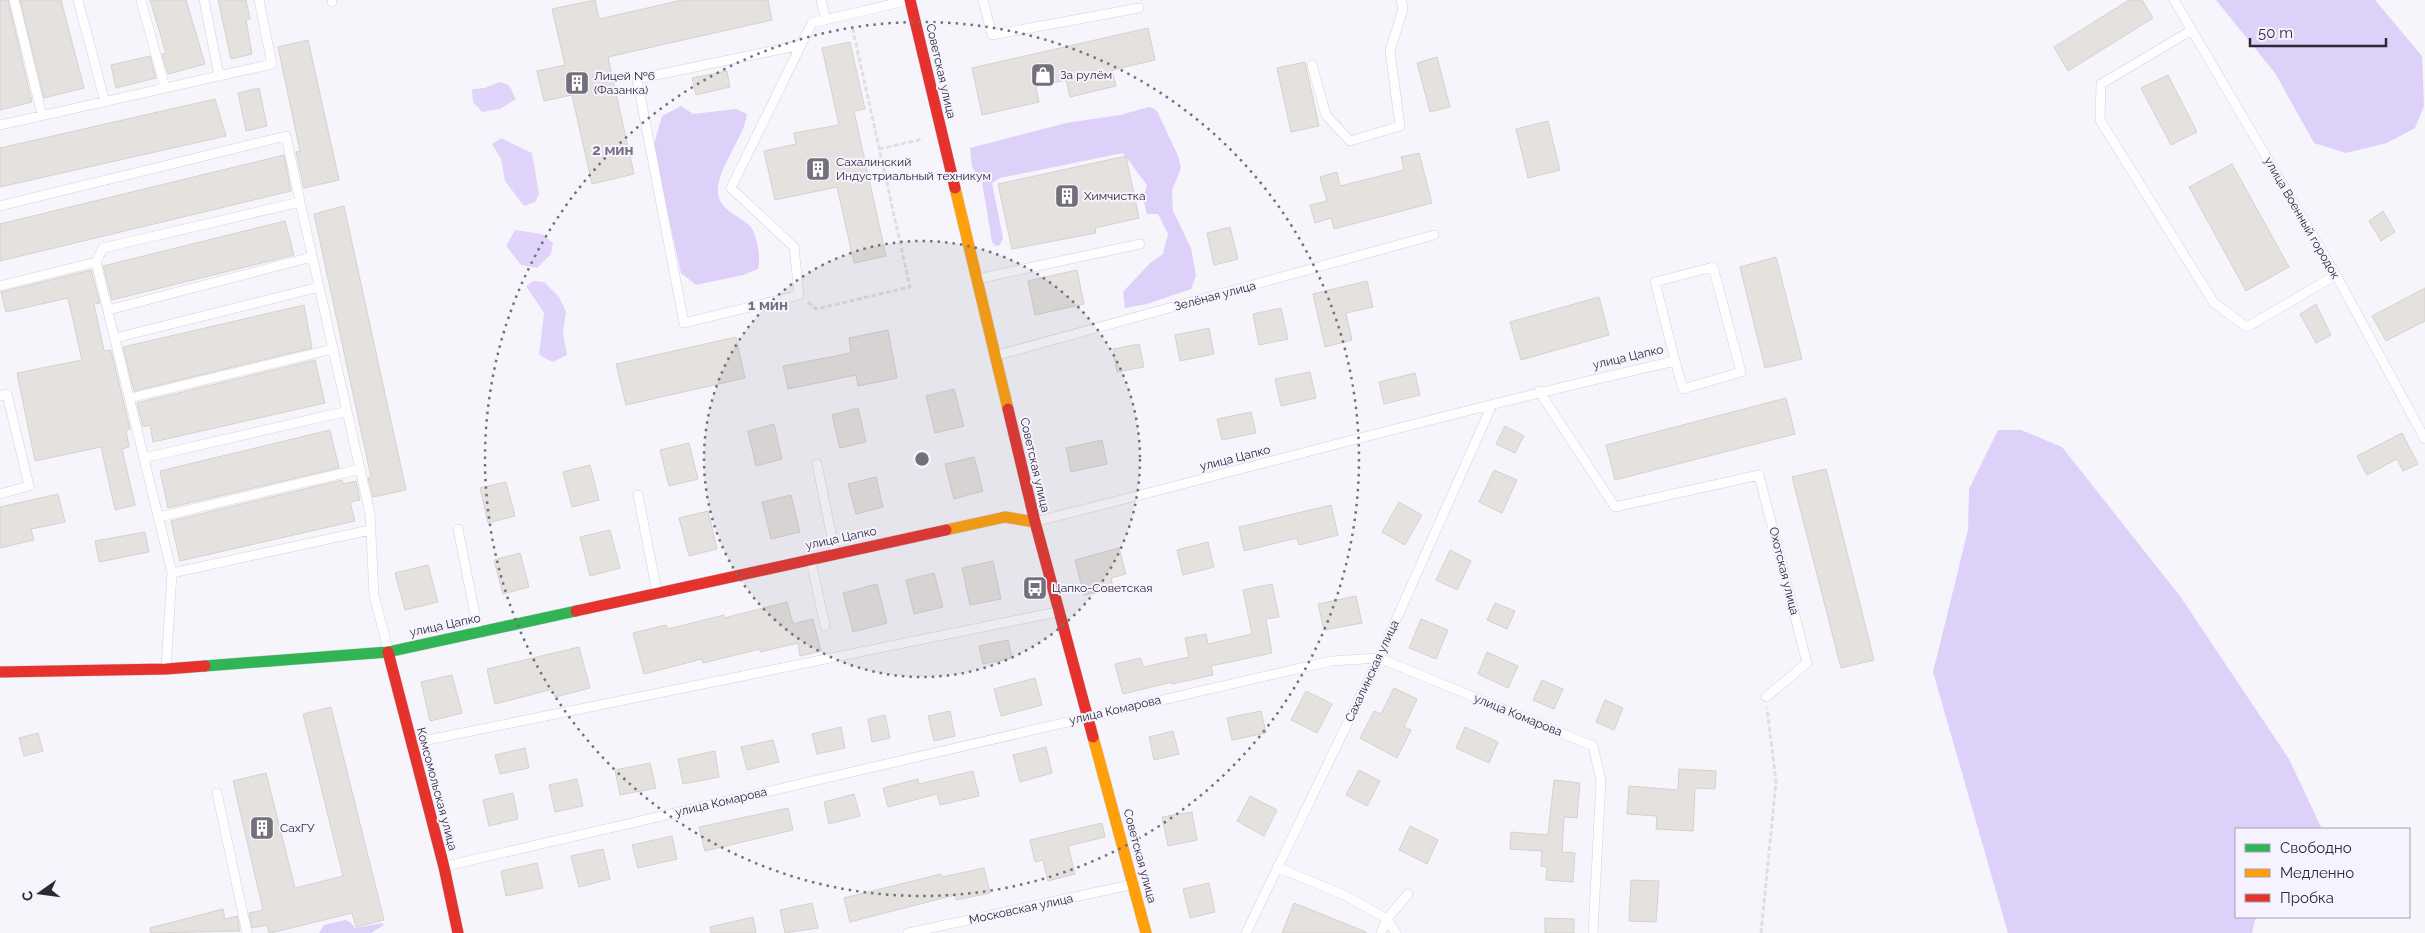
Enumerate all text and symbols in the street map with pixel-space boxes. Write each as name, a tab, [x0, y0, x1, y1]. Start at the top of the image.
scale bar	[2250, 15, 2386, 47]
street label: Советская улица	[923, 22, 959, 120]
text: 50 m	[2258, 24, 2293, 42]
shop icon: За рулём	[1030, 62, 1056, 88]
place label: За рулём	[1060, 68, 1112, 82]
place label: Лицей №6 (Фазанка)	[594, 69, 655, 97]
building icon: Лицей №6 (Фазанка)	[564, 70, 590, 96]
text: 2 мин	[592, 141, 634, 159]
place label: Сахалинский Индустриальный техникум	[836, 155, 991, 183]
street label: улица Военный городок	[2261, 155, 2343, 281]
building icon: Сахалинский Индустриальный техникум	[805, 156, 831, 182]
building icon: Химчистка	[1054, 183, 1080, 209]
place label: Химчистка	[1084, 189, 1146, 203]
street label: Зелёная улица	[1173, 278, 1257, 314]
text: 1 мин	[748, 296, 788, 314]
street label: улица Цапко	[1591, 342, 1665, 372]
street label: Советская улица	[1017, 416, 1053, 514]
street label: улица Цапко	[1198, 442, 1272, 474]
centre of rings	[913, 450, 931, 468]
street label: улица Цапко	[804, 524, 878, 552]
street label: Охотская улица	[1766, 526, 1802, 616]
bus stop icon: Цапко-Советская	[1022, 575, 1048, 601]
place label: Цапко-Советская	[1052, 581, 1152, 595]
street label: улица Цапко	[408, 611, 482, 639]
street label: Сахалинская улица	[1342, 618, 1402, 724]
street label: улица Комарова	[1472, 691, 1564, 739]
street label: улица Комарова	[1068, 693, 1162, 727]
street label: Комсомольская улица	[414, 726, 460, 852]
street label: улица Комарова	[674, 785, 768, 819]
street label: Советская улица	[1121, 807, 1159, 905]
building icon: СахГУ	[249, 815, 275, 841]
place label: СахГУ	[280, 821, 315, 835]
legend	[2235, 828, 2410, 918]
text: Свободно	[2280, 839, 2352, 857]
text: Медленно	[2280, 864, 2354, 882]
north arrow	[15, 868, 65, 918]
text: С	[18, 889, 36, 903]
text: Пробка	[2280, 889, 2334, 907]
street label: Московская улица	[968, 891, 1074, 927]

